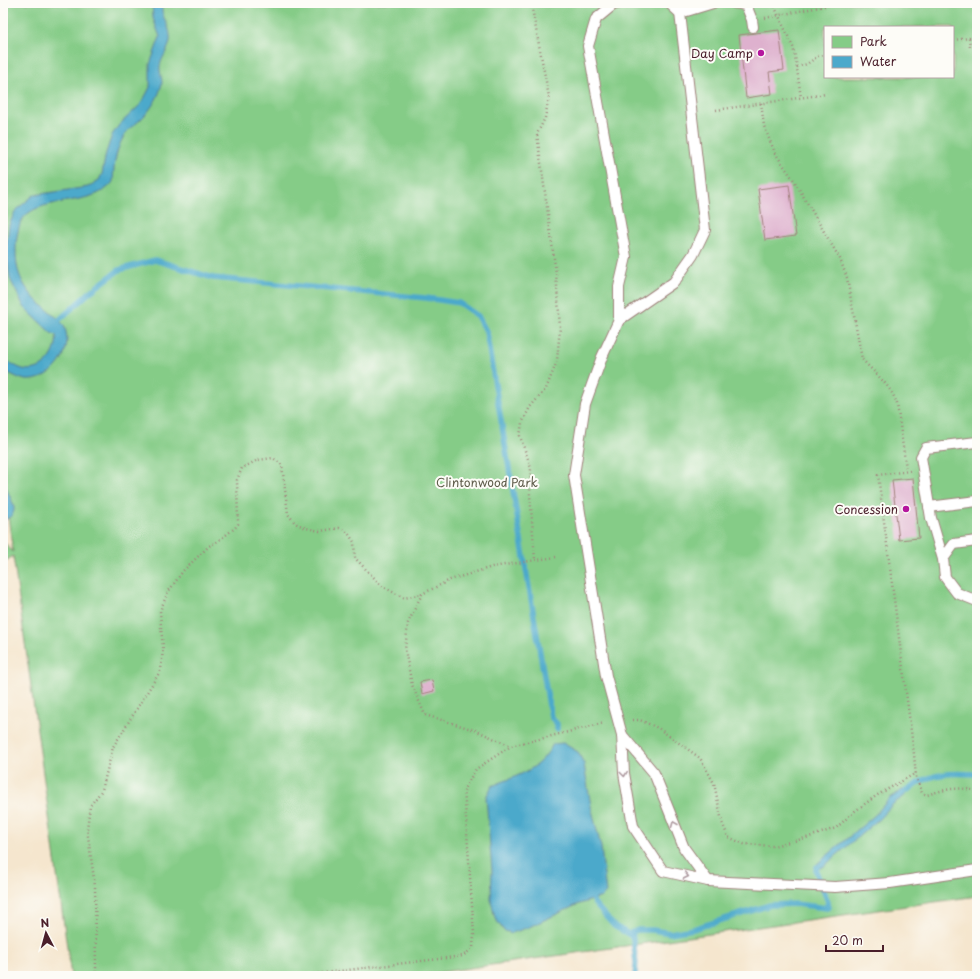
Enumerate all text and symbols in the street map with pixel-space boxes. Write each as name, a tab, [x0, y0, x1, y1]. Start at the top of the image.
legend	[824, 26, 954, 78]
text: Park	[860, 32, 887, 50]
place label: Day Camp	[691, 44, 753, 62]
marker: Day Camp	[756, 48, 766, 58]
text: Water	[860, 52, 897, 70]
park label: Clintonwood Park	[436, 473, 538, 491]
place label: Concession	[834, 500, 898, 518]
marker: Concession	[901, 504, 911, 514]
one-way arrow	[619, 771, 628, 777]
one-way arrow	[671, 820, 679, 827]
one-way arrow	[683, 872, 689, 880]
north arrow	[26, 913, 66, 953]
text: N	[40, 914, 50, 931]
scale bar	[826, 927, 883, 953]
text: 20 m	[832, 931, 863, 949]

